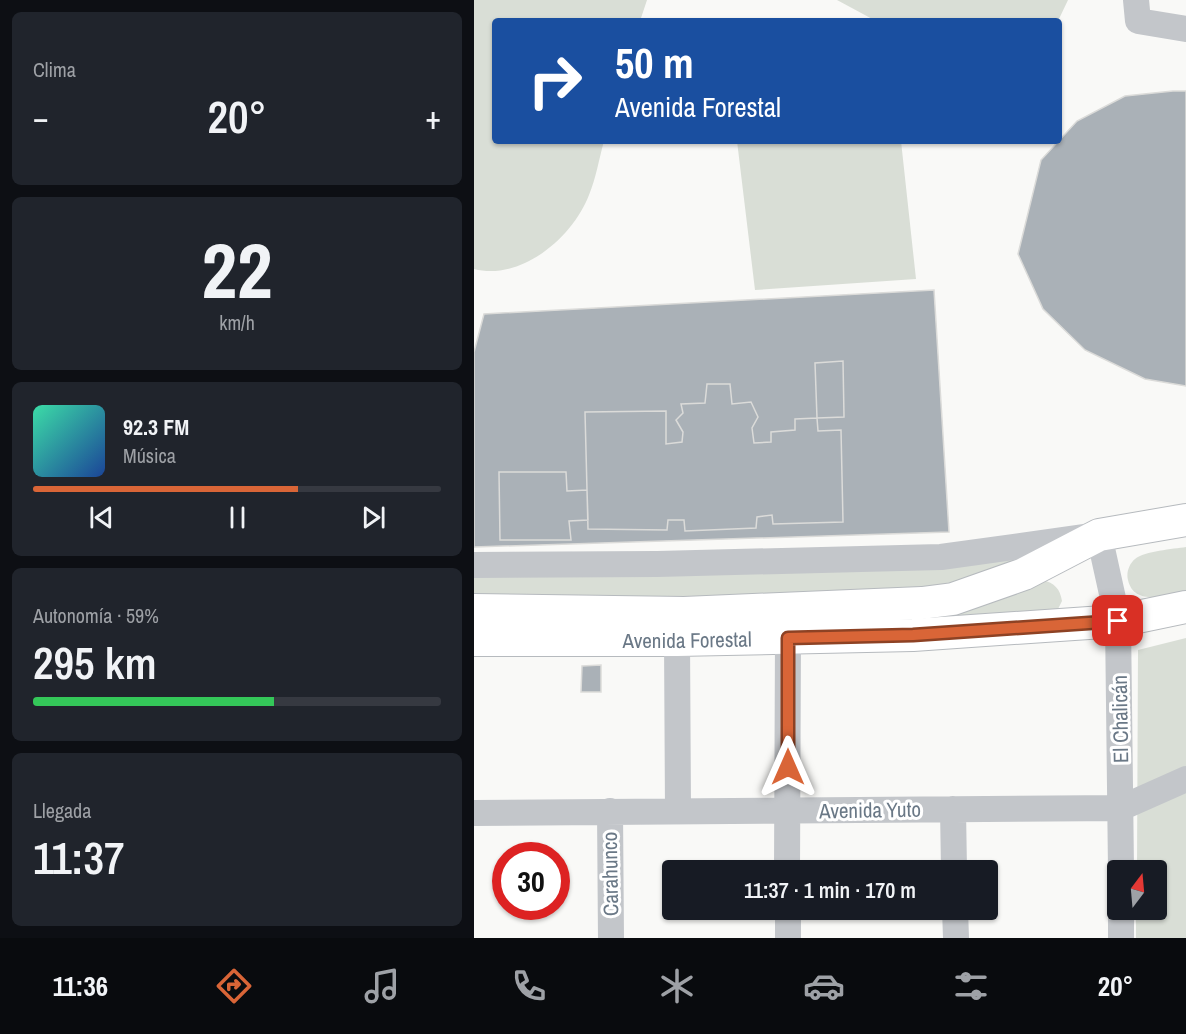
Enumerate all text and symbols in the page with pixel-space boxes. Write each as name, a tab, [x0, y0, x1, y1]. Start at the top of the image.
text: 50 m	[615, 35, 694, 91]
icon: right	[516, 42, 594, 120]
text: Clima	[33, 56, 76, 83]
text: 20°	[207, 86, 267, 147]
text: Avenida Forestal	[615, 89, 781, 125]
text: −	[33, 95, 49, 139]
text: +	[425, 95, 441, 139]
text: 22	[201, 217, 273, 322]
text: km/h	[219, 309, 255, 336]
text: 92.3 FM	[123, 412, 189, 442]
text: Música	[123, 442, 176, 469]
icon: previous	[85, 501, 118, 534]
icon: pause	[221, 501, 254, 534]
icon: next	[357, 501, 390, 534]
pin	[1092, 595, 1143, 646]
text: Autonomía · 59%	[33, 602, 159, 629]
icon: arrive	[1101, 604, 1134, 637]
street label: Avenida Forestal	[621, 624, 752, 655]
text: 295 km	[33, 632, 157, 693]
street label: El Chalicán	[1105, 675, 1135, 763]
position arrow	[756, 735, 820, 799]
street label: Avenida Yuto	[818, 795, 921, 825]
text: Llegada	[33, 797, 91, 824]
text: 11:37	[33, 827, 124, 888]
street label: Carahunco	[595, 832, 625, 916]
speed limit sign: 30	[492, 842, 570, 920]
north arrow	[1107, 860, 1167, 920]
map controls	[1107, 860, 1167, 920]
text: 11:37 · 1 min · 170 m	[744, 875, 916, 905]
icon: directions	[213, 965, 255, 1007]
icon: music	[361, 965, 403, 1007]
icon: phone	[508, 965, 550, 1007]
icon: climate	[656, 965, 698, 1007]
icon: car	[803, 965, 845, 1007]
icon: filters	[950, 965, 992, 1007]
text: 11:36	[53, 968, 108, 1004]
text: 20°	[1098, 968, 1133, 1004]

